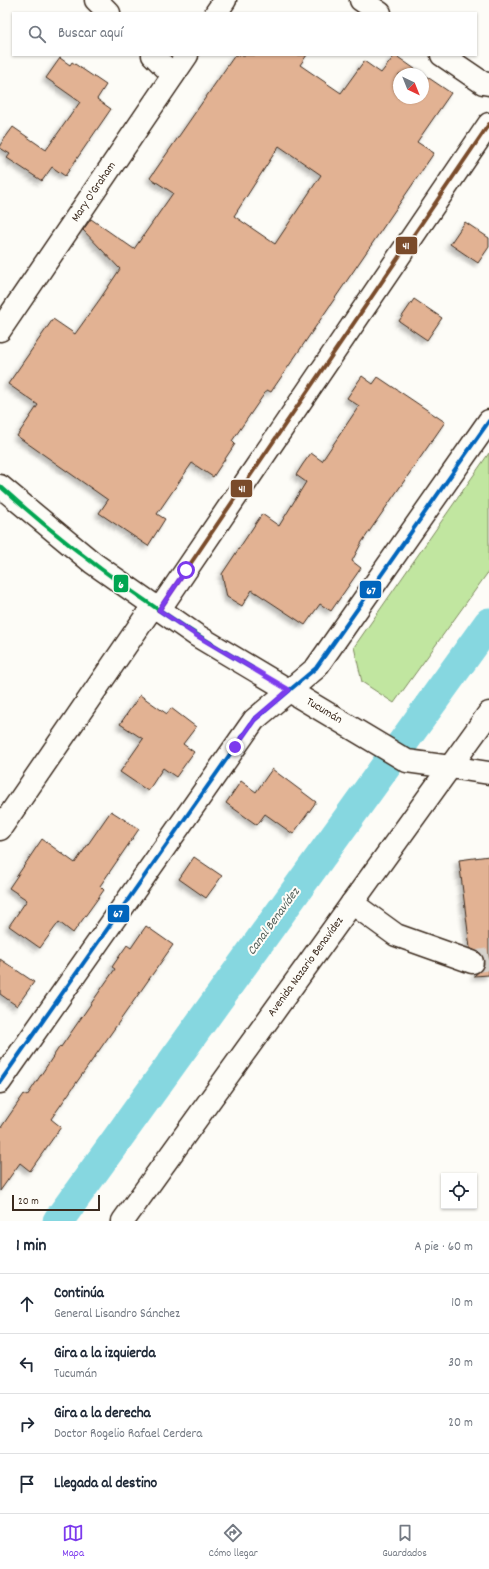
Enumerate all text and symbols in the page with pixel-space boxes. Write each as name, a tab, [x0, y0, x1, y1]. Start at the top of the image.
search box	[12, 12, 477, 56]
icon: search	[26, 23, 48, 45]
text: Buscar aquí	[58, 23, 123, 45]
north arrow	[393, 68, 429, 104]
street label: Mary O'Graham	[68, 158, 120, 226]
line badge: 41	[395, 236, 418, 255]
text: 41	[403, 239, 409, 255]
line badge: 41	[230, 479, 253, 498]
text: 41	[239, 482, 245, 498]
route start	[177, 561, 195, 579]
line badge: 6	[113, 574, 129, 593]
text: 6	[118, 578, 124, 594]
line badge: 67	[359, 580, 382, 599]
text: 67	[366, 584, 377, 600]
street label: Tucumán	[303, 693, 346, 729]
route end	[226, 738, 244, 756]
water label: Canal Benavídez	[243, 884, 306, 960]
line badge: 67	[107, 904, 130, 923]
text: 67	[113, 907, 124, 923]
street label: Avenida Nazario Benavídez	[264, 913, 348, 1020]
map controls	[441, 1173, 477, 1209]
button: locate	[441, 1173, 477, 1209]
scale bar	[12, 1193, 100, 1212]
text: 20 m	[18, 1194, 39, 1210]
text: 1 min	[16, 1235, 46, 1259]
text: A pie · 60 m	[415, 1238, 473, 1257]
text: Continúa	[54, 1283, 104, 1305]
icon: ahead	[16, 1293, 38, 1315]
text: 10 m	[451, 1294, 473, 1313]
text: General Lisandro Sánchez	[54, 1305, 180, 1324]
text: Gira a la izquierda	[54, 1343, 155, 1365]
icon: left	[16, 1353, 38, 1375]
text: 30 m	[448, 1354, 473, 1373]
text: Tucumán	[54, 1365, 97, 1384]
text: Gira a la derecha	[54, 1403, 151, 1425]
icon: right	[16, 1413, 38, 1435]
text: 20 m	[448, 1414, 473, 1433]
text: Doctor Rogelio Rafael Cerdera	[54, 1425, 202, 1444]
icon: arrive	[16, 1473, 38, 1495]
text: Llegada al destino	[54, 1473, 157, 1495]
tab: Mapa	[62, 1522, 84, 1562]
tab: Cómo llegar	[208, 1522, 258, 1562]
tab: Guardados	[382, 1522, 427, 1562]

